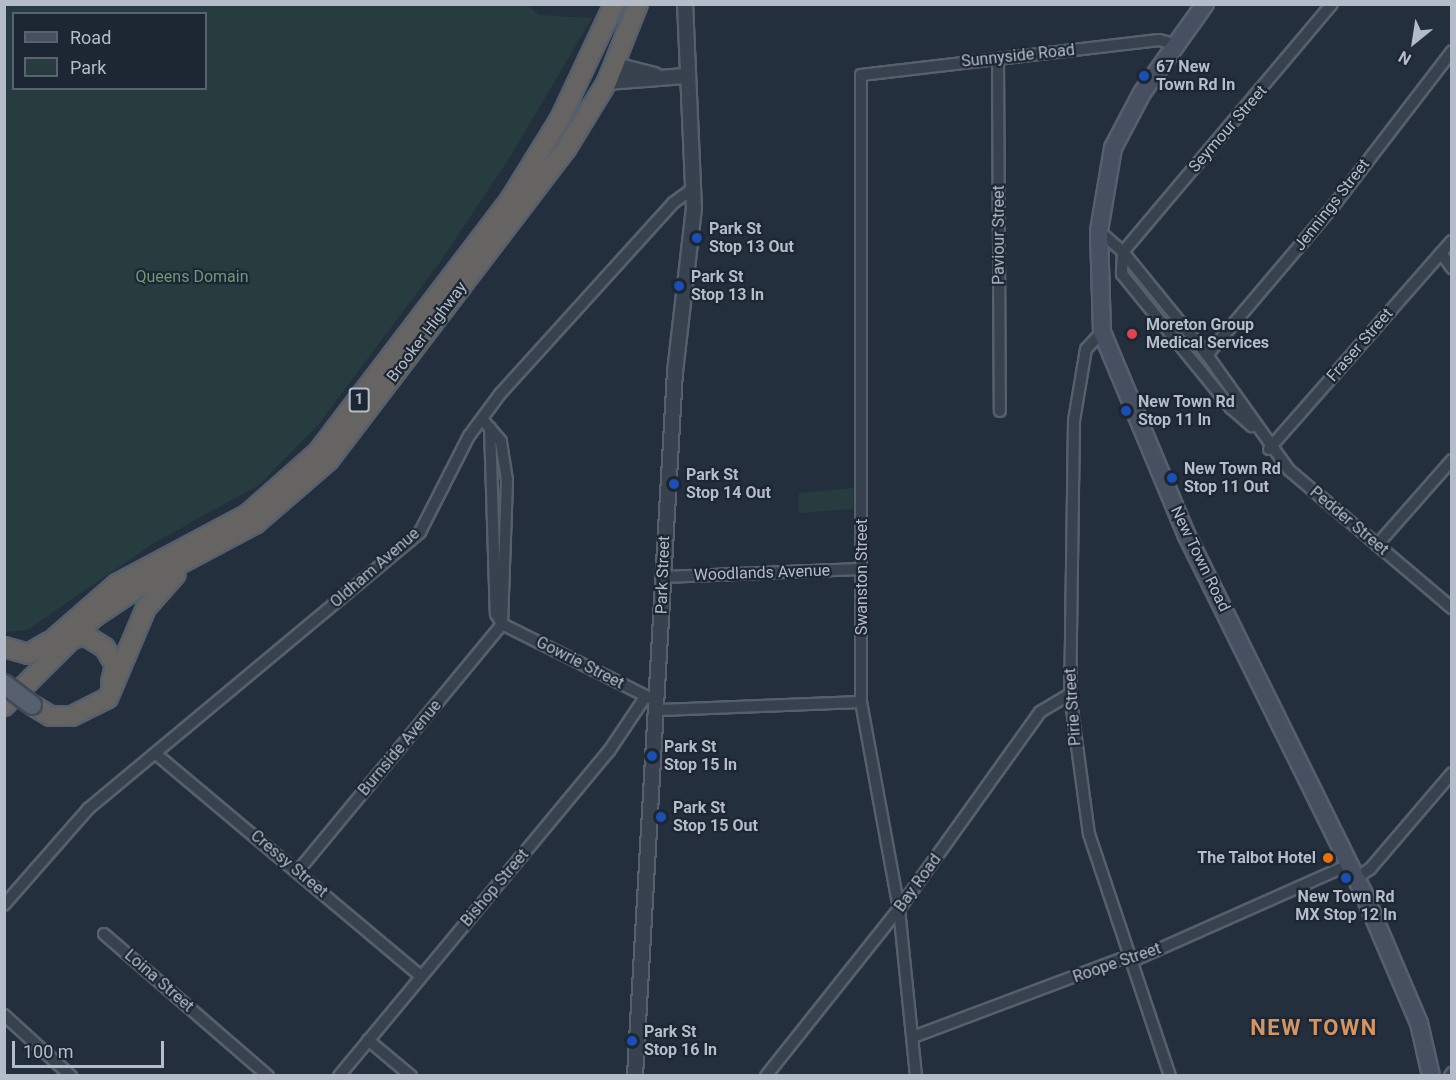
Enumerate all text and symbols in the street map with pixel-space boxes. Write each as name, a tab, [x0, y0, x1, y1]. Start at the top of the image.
legend	[12, 12, 207, 90]
north arrow	[1384, 12, 1444, 72]
text: Road	[70, 27, 111, 48]
street label: Sunnyside Road	[960, 40, 1076, 72]
text: N	[1395, 47, 1414, 69]
text: Park	[70, 57, 106, 78]
place label: 67 New Town Rd In	[1156, 57, 1235, 95]
marker: 67 New Town Rd In	[1137, 69, 1151, 83]
street label: Seymour Street	[1185, 82, 1271, 176]
street label: Jennings Street	[1290, 155, 1374, 255]
street label: Paviour Street	[989, 185, 1009, 285]
place label: Park St Stop 13 Out	[709, 219, 794, 257]
marker: Park St Stop 13 Out	[690, 231, 704, 245]
park label: Queens Domain	[136, 267, 248, 287]
place label: Park St Stop 13 In	[691, 267, 764, 305]
street label: Brooker Highway	[383, 278, 471, 386]
marker: Park St Stop 13 In	[672, 279, 686, 293]
street label: Fraser Street	[1323, 304, 1397, 386]
place label: Moreton Group Medical Services	[1146, 315, 1269, 353]
marker: Moreton Group Medical Services	[1123, 325, 1141, 343]
road number: 1	[348, 388, 370, 412]
place label: New Town Rd Stop 11 In	[1138, 392, 1235, 430]
marker: New Town Rd Stop 11 In	[1119, 404, 1133, 418]
place label: New Town Rd Stop 11 Out	[1184, 459, 1281, 497]
place label: Park St Stop 14 Out	[686, 465, 771, 503]
marker: New Town Rd Stop 11 Out	[1165, 471, 1179, 485]
marker: Park St Stop 14 Out	[667, 477, 681, 491]
street label: Pedder Street	[1306, 483, 1392, 559]
street label: New Town Road	[1166, 503, 1234, 615]
street label: Swanston Street	[852, 519, 872, 635]
street label: Oldham Avenue	[327, 524, 423, 612]
street label: Park Street	[652, 535, 674, 615]
street label: Woodlands Avenue	[694, 561, 830, 585]
street label: Gowrie Street	[533, 633, 627, 693]
street label: Pirie Street	[1061, 667, 1085, 747]
street label: Burnside Avenue	[354, 696, 446, 800]
place label: Park St Stop 15 In	[664, 737, 737, 775]
marker: Park St Stop 15 In	[645, 749, 659, 763]
place label: Park St Stop 15 Out	[673, 798, 758, 836]
marker: Park St Stop 15 Out	[654, 810, 668, 824]
street label: Cressy Street	[247, 826, 331, 902]
street label: Bishop Street	[457, 845, 533, 931]
place label: The Talbot Hotel	[1197, 848, 1316, 868]
street label: Bay Road	[891, 850, 945, 916]
marker: The Talbot Hotel	[1321, 851, 1335, 865]
marker: New Town Rd MX Stop 12 In	[1339, 871, 1353, 885]
place label: New Town Rd MX Stop 12 In	[1295, 887, 1397, 925]
street label: Roope Street	[1070, 939, 1164, 987]
street label: Loina Street	[120, 946, 198, 1016]
district label: NEW TOWN	[1250, 1015, 1378, 1041]
place label: Park St Stop 16 In	[644, 1022, 717, 1060]
scale bar	[15, 1029, 166, 1067]
marker: Park St Stop 16 In	[625, 1034, 639, 1048]
text: 100 m	[23, 1041, 74, 1062]

